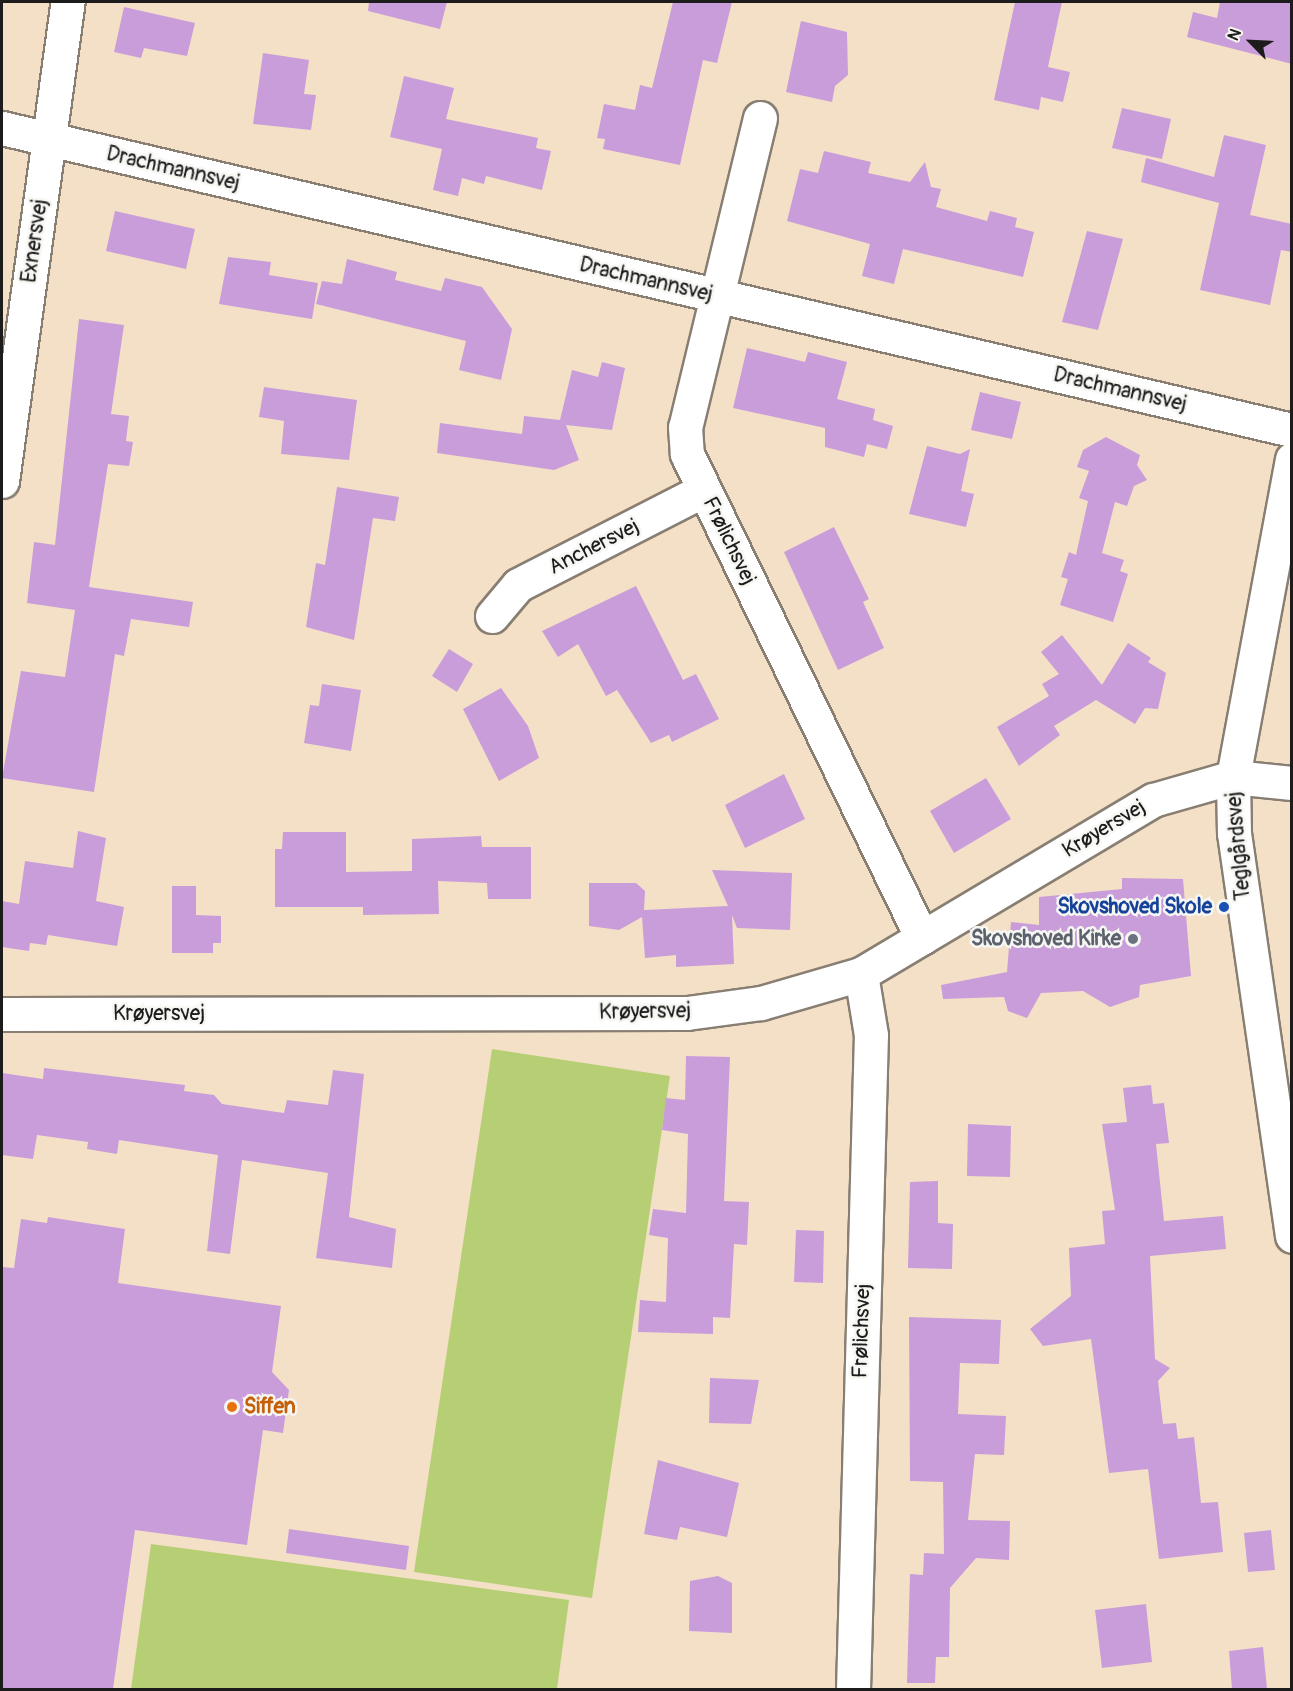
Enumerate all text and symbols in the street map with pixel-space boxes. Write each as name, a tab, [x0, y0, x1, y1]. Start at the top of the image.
north arrow	[1221, 12, 1281, 72]
text: N	[1223, 26, 1246, 44]
street label: Drachmannsvej	[104, 141, 242, 197]
street label: Exnersvej	[17, 198, 53, 284]
street label: Drachmannsvej	[577, 252, 715, 308]
street label: Drachmannsvej	[1051, 362, 1189, 418]
street label: Frølichsvej	[697, 493, 761, 589]
street label: Anchersvej	[545, 514, 643, 580]
street label: Teglgårdsvej	[1222, 791, 1256, 901]
street label: Krøyersvej	[1058, 794, 1150, 864]
place label: Skovshoved Skole	[1057, 894, 1212, 920]
marker: Skovshoved Skole	[1217, 900, 1231, 914]
place label: Skovshoved Kirke	[971, 926, 1121, 952]
marker: Skovshoved Kirke	[1126, 932, 1140, 946]
street label: Krøyersvej	[599, 999, 691, 1025]
street label: Krøyersvej	[113, 1001, 205, 1027]
street label: Frølichsvej	[848, 1283, 876, 1379]
place label: Siffen	[244, 1394, 296, 1420]
marker: Siffen	[225, 1400, 239, 1414]

